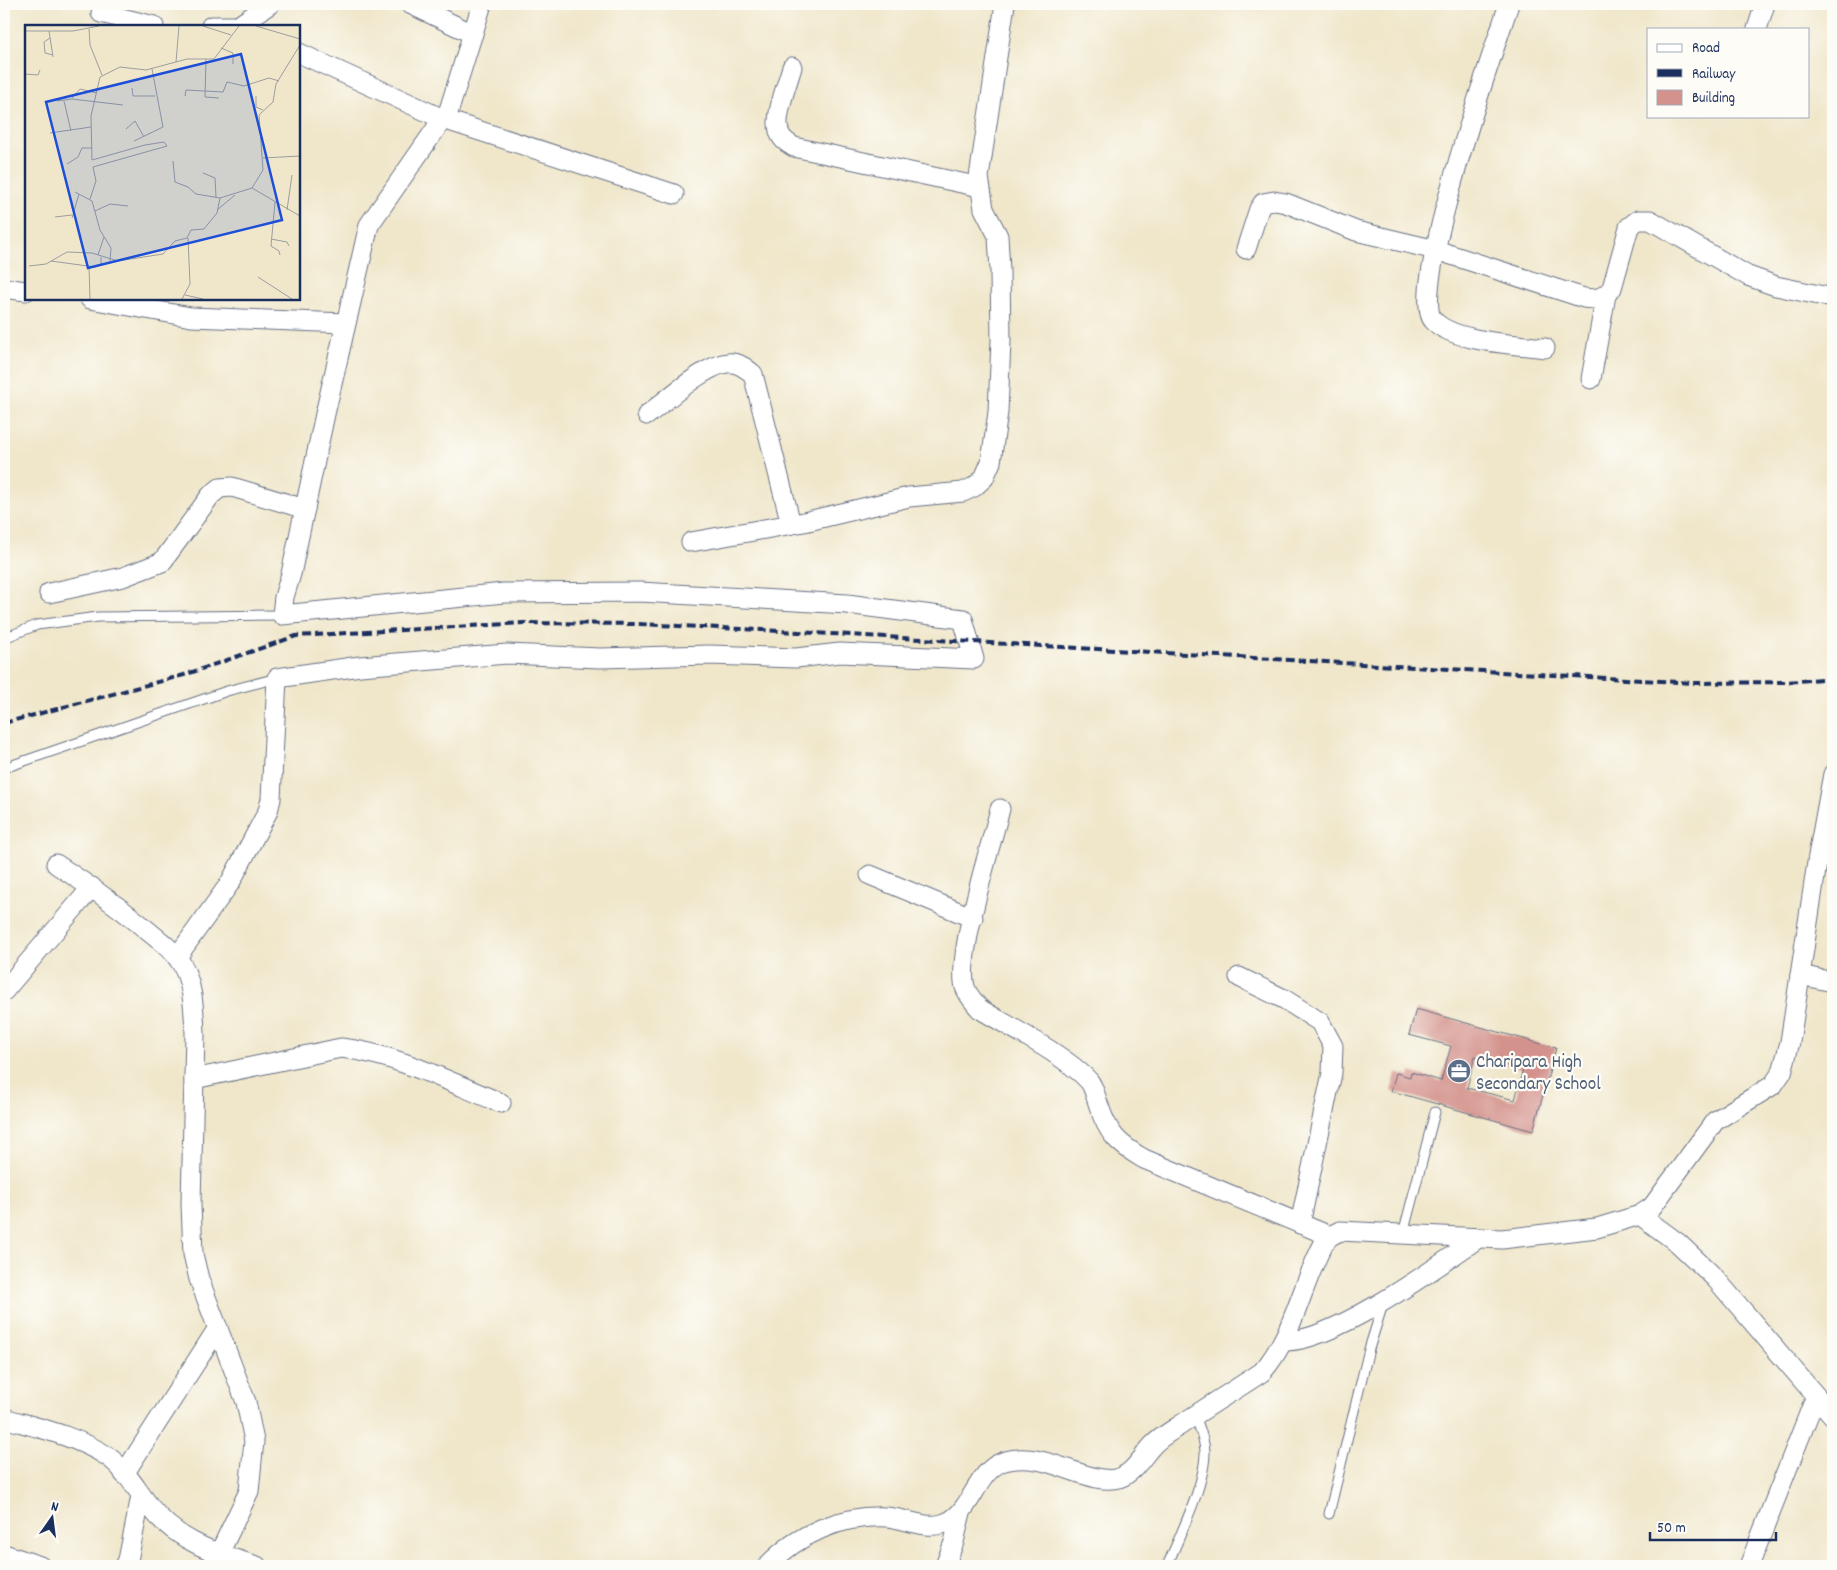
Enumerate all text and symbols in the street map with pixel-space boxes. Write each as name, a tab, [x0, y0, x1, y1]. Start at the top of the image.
inset map	[25, 25, 300, 300]
legend	[1647, 28, 1810, 118]
text: Road	[1692, 38, 1720, 60]
text: Railway	[1692, 64, 1736, 86]
text: Building	[1692, 88, 1735, 110]
place label: Charipara High Secondary School	[1476, 1050, 1601, 1099]
office icon: Charipara High Secondary School	[1446, 1058, 1472, 1084]
north arrow	[28, 1492, 78, 1542]
text: N	[49, 1497, 61, 1518]
scale bar	[1650, 1510, 1776, 1542]
text: 50 m	[1657, 1518, 1686, 1540]

